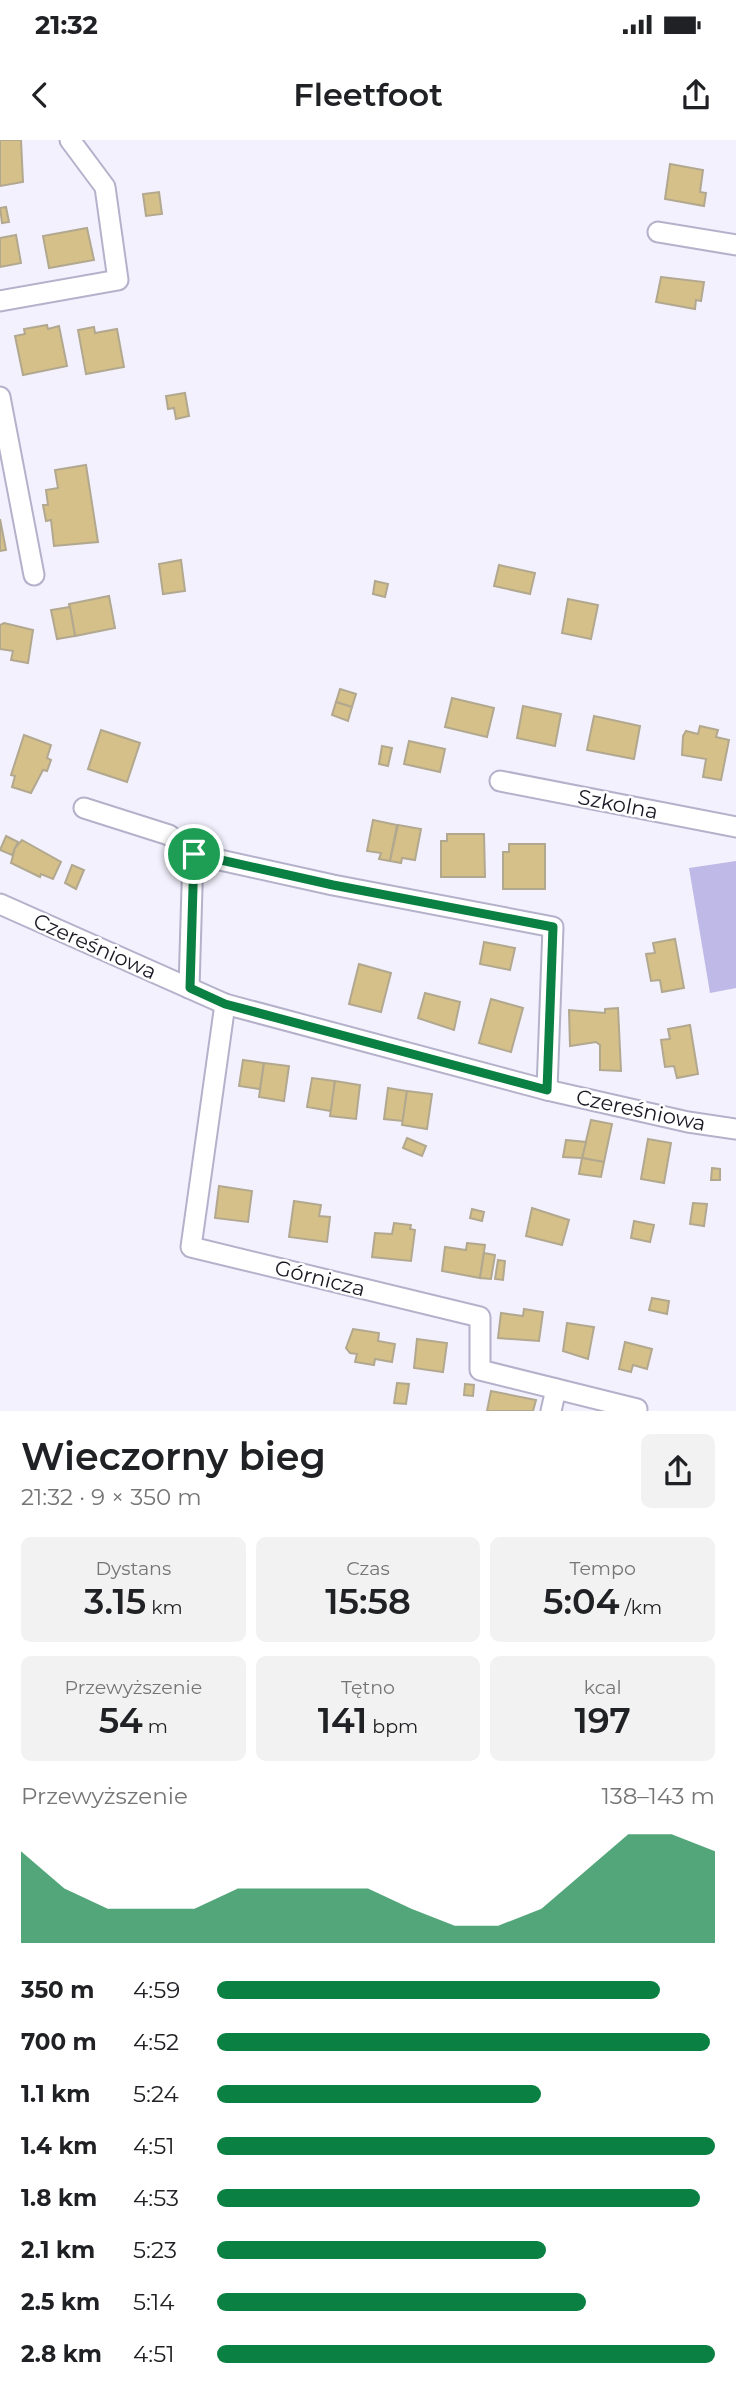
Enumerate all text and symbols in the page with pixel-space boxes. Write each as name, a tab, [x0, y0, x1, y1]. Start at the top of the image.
text: 21:32	[35, 9, 98, 41]
text: Fleetfoot	[293, 75, 443, 114]
icon: back	[21, 76, 59, 114]
icon: share	[677, 76, 715, 114]
street label: Szkolna	[576, 784, 660, 824]
pin	[164, 824, 224, 884]
icon: arrive	[175, 835, 213, 873]
street label: Czereśniowa	[30, 908, 160, 984]
street label: Czereśniowa	[574, 1084, 708, 1136]
street label: Górnicza	[272, 1255, 368, 1301]
text: Wieczorny bieg	[21, 1433, 326, 1480]
button: share	[641, 1434, 715, 1508]
text: 21:32 · 9 × 350 m	[21, 1483, 202, 1511]
text: Dystans	[95, 1557, 171, 1580]
text: Czas	[346, 1557, 390, 1580]
text: Tempo	[570, 1557, 636, 1580]
text: 3.15	[84, 1580, 146, 1623]
text: 15:58	[325, 1580, 411, 1623]
text: 5:04	[543, 1580, 619, 1623]
text: km	[146, 1596, 183, 1619]
text: /km	[619, 1596, 662, 1619]
text: Przewyższenie	[64, 1676, 202, 1699]
text: Tętno	[341, 1676, 395, 1699]
text: kcal	[584, 1676, 622, 1699]
text: 54	[99, 1699, 143, 1742]
text: 141	[318, 1699, 367, 1742]
text: 197	[574, 1699, 631, 1742]
text: m	[143, 1715, 168, 1738]
text: bpm	[367, 1715, 418, 1738]
text: Przewyższenie	[21, 1782, 188, 1810]
text: 138–143 m	[601, 1782, 715, 1810]
text: 350 m	[21, 1976, 94, 2004]
text: 4:59	[133, 1976, 180, 2004]
text: 700 m	[21, 2028, 97, 2056]
text: 4:52	[133, 2028, 179, 2056]
text: 1.1 km	[21, 2080, 90, 2108]
text: 5:24	[133, 2080, 179, 2108]
text: 1.4 km	[21, 2132, 98, 2160]
text: 4:51	[133, 2132, 175, 2160]
text: 1.8 km	[21, 2184, 97, 2212]
text: 4:53	[133, 2184, 179, 2212]
text: 2.1 km	[21, 2236, 95, 2264]
text: 5:23	[133, 2236, 177, 2264]
text: 2.5 km	[21, 2288, 100, 2316]
text: 5:14	[133, 2288, 174, 2316]
text: 2.8 km	[21, 2340, 102, 2368]
text: 4:51	[133, 2340, 175, 2368]

